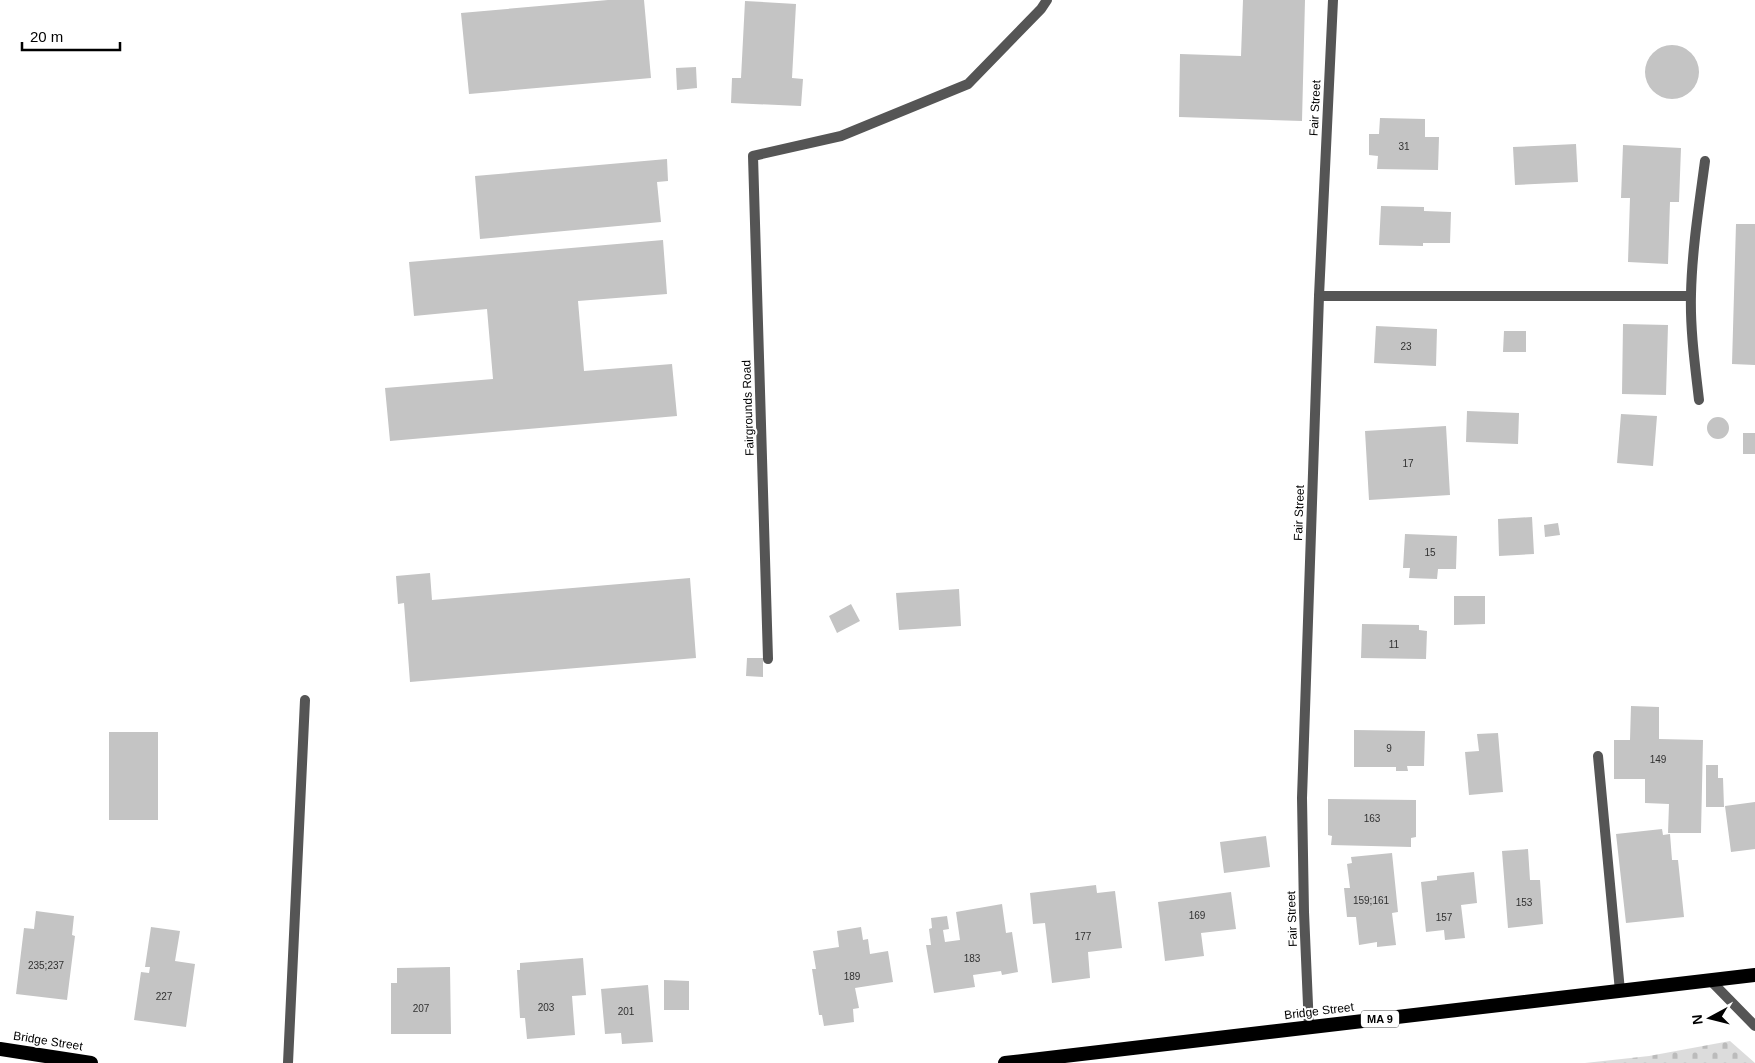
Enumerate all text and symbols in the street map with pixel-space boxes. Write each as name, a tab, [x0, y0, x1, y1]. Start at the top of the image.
scale bar	[22, 20, 120, 52]
text: 20 m	[30, 28, 63, 45]
street label: Fair Street	[1307, 79, 1323, 136]
house number: 31	[1398, 141, 1410, 152]
house number: 23	[1400, 341, 1412, 352]
street label: Fairgrounds Road	[739, 360, 757, 456]
house number: 17	[1402, 458, 1414, 469]
street label: Fair Street	[1291, 484, 1307, 541]
house number: 15	[1424, 547, 1436, 558]
house number: 11	[1389, 639, 1400, 650]
house number: 9	[1386, 743, 1392, 754]
house number: 149	[1650, 754, 1667, 765]
house number: 163	[1364, 813, 1381, 824]
street label: Fair Street	[1284, 890, 1300, 947]
house number: 159;161	[1353, 895, 1390, 906]
house number: 153	[1516, 897, 1533, 908]
house number: 169	[1189, 910, 1206, 921]
house number: 157	[1436, 912, 1453, 923]
house number: 177	[1075, 931, 1092, 942]
house number: 183	[964, 953, 981, 964]
house number: 235;237	[28, 960, 65, 971]
house number: 189	[844, 971, 861, 982]
house number: 227	[156, 991, 173, 1002]
north arrow	[1685, 993, 1735, 1043]
street label: Bridge Street	[1283, 1000, 1355, 1022]
house number: 203	[538, 1002, 555, 1013]
house number: 207	[413, 1003, 430, 1014]
house number: 201	[618, 1006, 635, 1017]
road number: MA 9	[1361, 1011, 1399, 1028]
text: N	[1689, 1014, 1706, 1026]
street label: Bridge Street	[12, 1029, 84, 1053]

